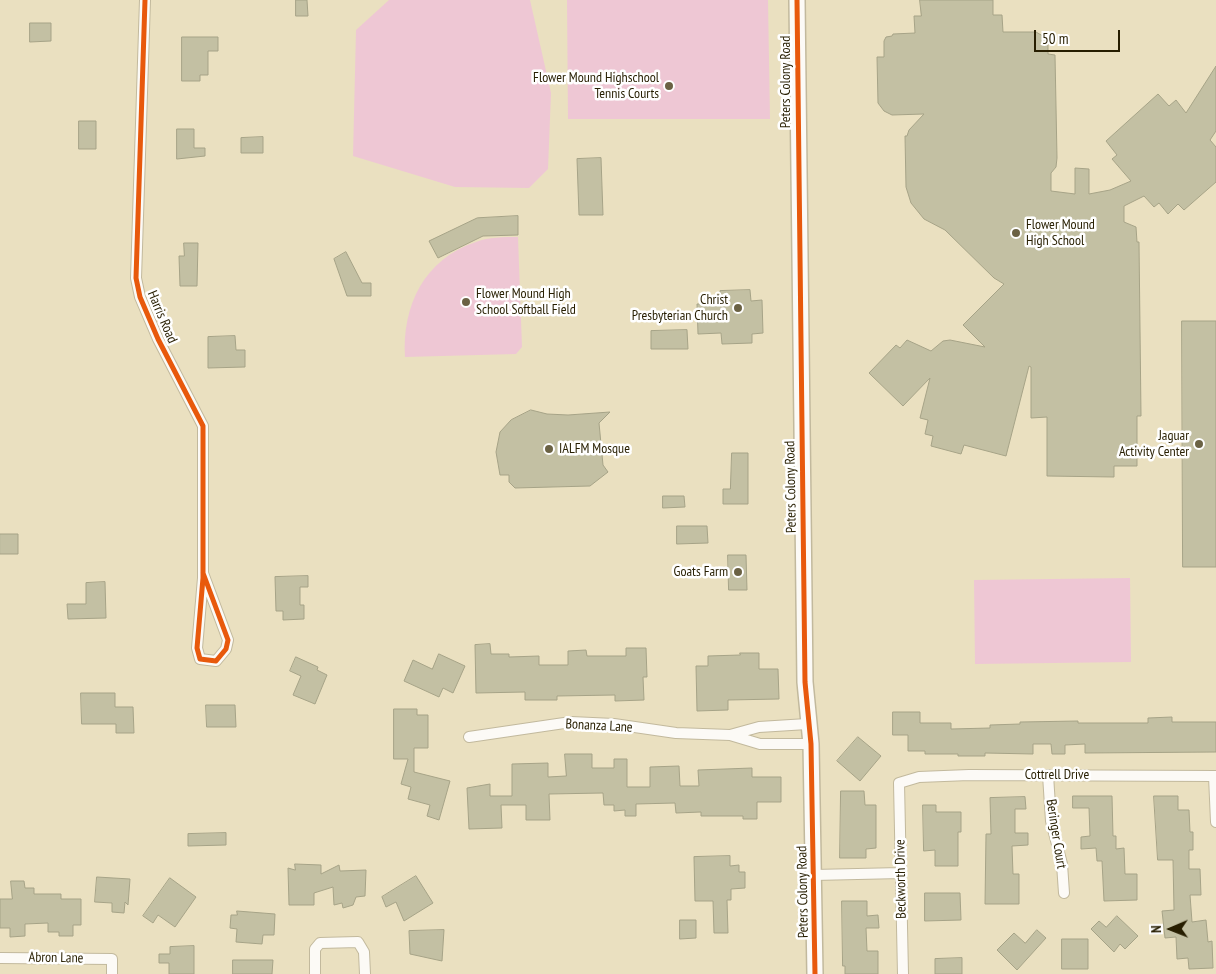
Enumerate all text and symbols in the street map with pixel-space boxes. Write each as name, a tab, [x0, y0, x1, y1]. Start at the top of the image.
scale bar	[1036, 20, 1122, 52]
text: 50 m	[1042, 29, 1068, 48]
street label: Peters Colony Road	[778, 36, 794, 128]
place label: Flower Mound Highschool Tennis Courts	[533, 70, 659, 102]
marker: Flower Mound Highschool Tennis Courts	[663, 80, 675, 92]
place label: Flower Mound High School	[1026, 217, 1095, 250]
marker: Flower Mound High School	[1010, 227, 1022, 239]
place label: Flower Mound High School Softball Field	[476, 286, 576, 318]
street label: Harris Road	[143, 288, 181, 346]
place label: Christ Presbyterian Church	[632, 292, 728, 324]
marker: Flower Mound High School Softball Field	[460, 296, 472, 308]
marker: Christ Presbyterian Church	[732, 302, 744, 314]
place label: Jaguar Activity Center	[1119, 428, 1189, 461]
marker: Jaguar Activity Center	[1193, 438, 1205, 450]
place label: IALFM Mosque	[559, 441, 630, 457]
street label: Peters Colony Road	[782, 441, 800, 533]
marker: IALFM Mosque	[543, 443, 555, 455]
place label: Goats Farm	[674, 564, 728, 580]
marker: Goats Farm	[732, 566, 744, 578]
street label: Bonanza Lane	[565, 716, 633, 736]
street label: Cottrell Drive	[1025, 767, 1089, 783]
street label: Beringer Court	[1042, 798, 1070, 870]
street label: Beckworth Drive	[892, 839, 910, 919]
street label: Peters Colony Road	[794, 846, 812, 938]
north arrow	[1146, 904, 1196, 954]
text: N	[1147, 925, 1165, 933]
street label: Abron Lane	[28, 949, 84, 967]

